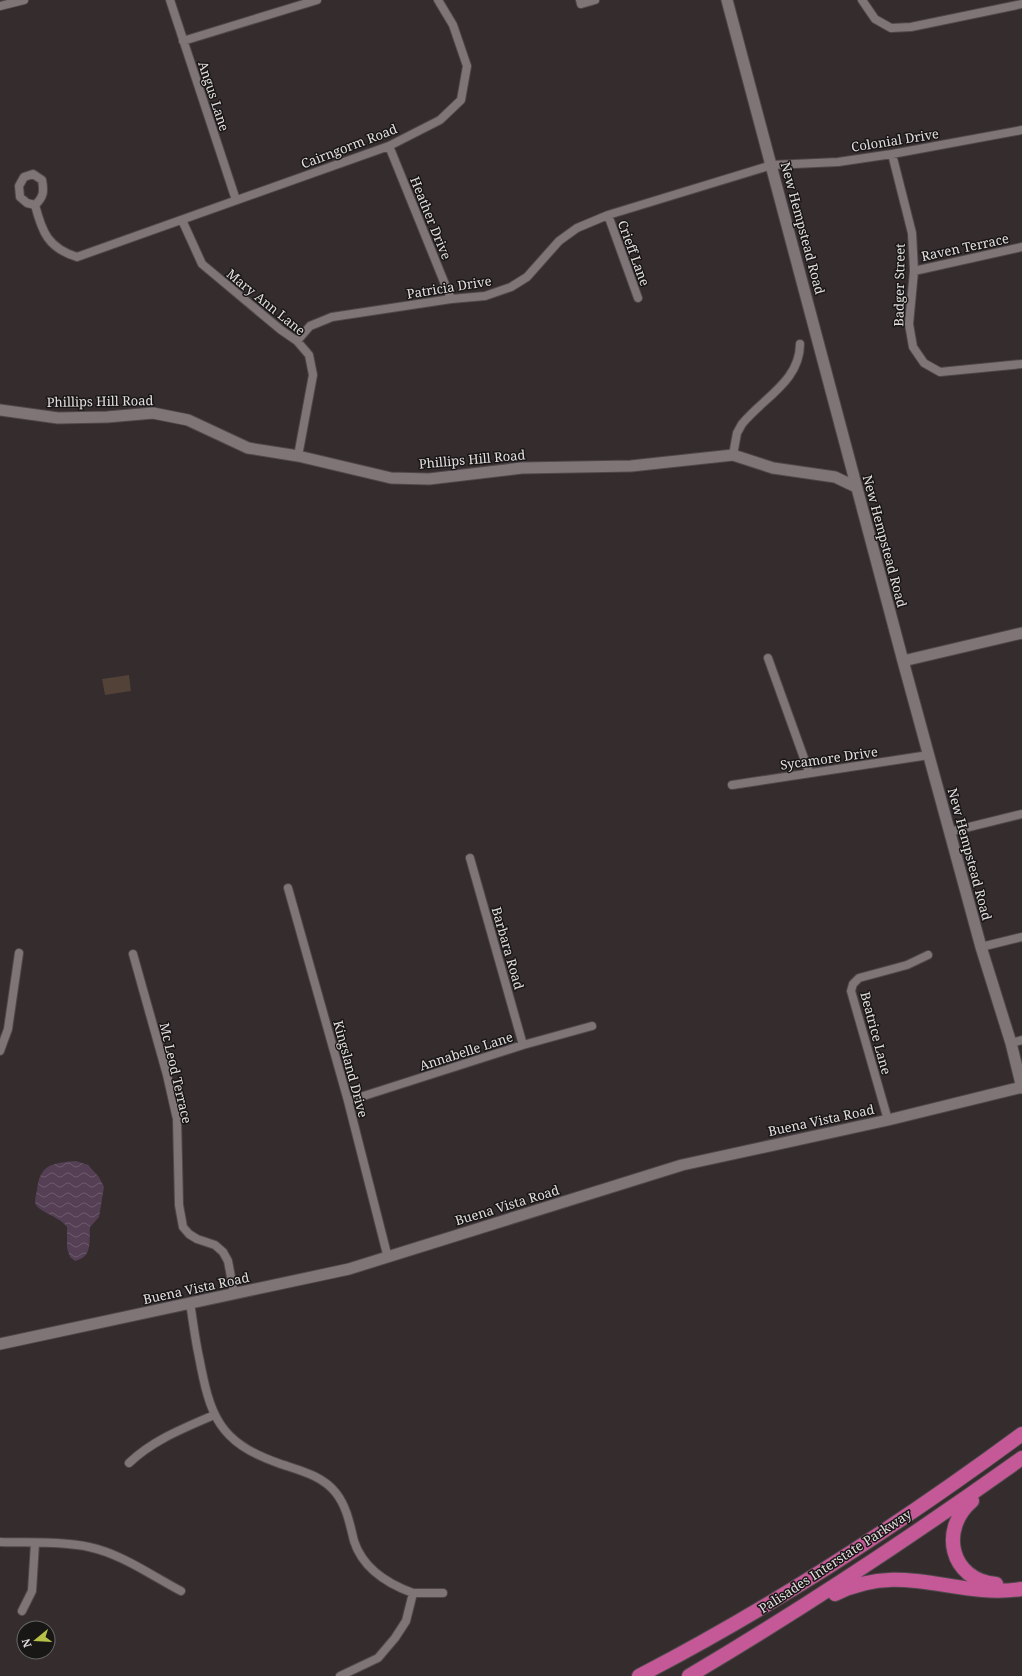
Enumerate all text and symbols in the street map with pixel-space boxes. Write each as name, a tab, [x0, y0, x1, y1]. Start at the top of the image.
street label: Angus Lane	[194, 59, 234, 133]
street label: Cairngorm Road	[298, 119, 400, 173]
street label: Colonial Drive	[850, 124, 940, 156]
street label: New Hempstead Road	[777, 160, 829, 296]
street label: Heather Drive	[406, 174, 456, 262]
street label: Crieff Lane	[614, 218, 654, 288]
street label: Raven Terrace	[920, 229, 1010, 265]
street label: Badger Street	[889, 243, 909, 327]
street label: Mary Ann Lane	[223, 265, 309, 339]
street label: Patricia Drive	[405, 271, 493, 303]
street label: Phillips Hill Road	[46, 391, 154, 411]
street label: Phillips Hill Road	[418, 445, 526, 473]
street label: New Hempstead Road	[859, 473, 911, 609]
street label: Sycamore Drive	[779, 742, 879, 774]
street label: New Hempstead Road	[944, 786, 996, 922]
street label: Barbara Road	[488, 905, 528, 991]
street label: Beatrice Lane	[856, 990, 896, 1076]
street label: Kingsland Drive	[329, 1018, 373, 1120]
street label: Mc Leod Terrace	[156, 1021, 196, 1125]
street label: Annabelle Lane	[417, 1027, 515, 1075]
street label: Buena Vista Road	[766, 1100, 876, 1140]
street label: Buena Vista Road	[453, 1181, 561, 1229]
street label: Buena Vista Road	[141, 1268, 251, 1308]
street label: Palisades Interstate Parkway	[755, 1504, 915, 1617]
north arrow	[16, 1620, 56, 1660]
text: N	[17, 1636, 34, 1650]

